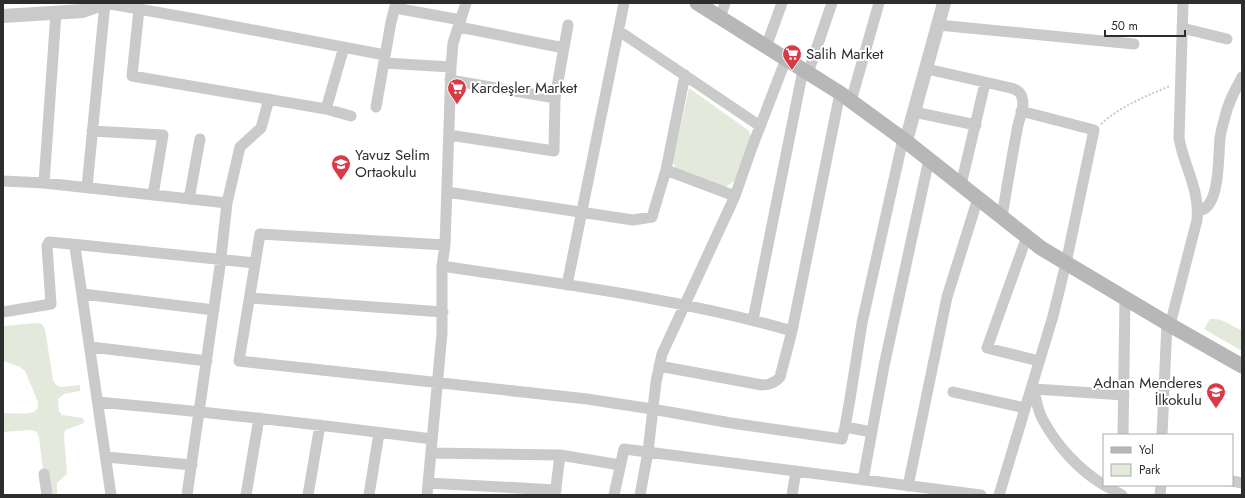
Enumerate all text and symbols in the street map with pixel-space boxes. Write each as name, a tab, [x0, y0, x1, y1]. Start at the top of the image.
scale bar	[1105, 12, 1185, 38]
text: 50 m	[1111, 17, 1138, 35]
supermarket icon: Salih Market	[781, 43, 803, 71]
place label: Salih Market	[806, 43, 884, 65]
supermarket icon: Kardeşler Market	[446, 77, 468, 105]
place label: Kardeşler Market	[471, 77, 578, 99]
place label: Yavuz Selim Ortaokulu	[355, 144, 430, 183]
school or university icon: Yavuz Selim Ortaokulu	[330, 153, 352, 181]
place label: Adnan Menderes İlkokulu	[1093, 372, 1202, 411]
school or university icon: Adnan Menderes İlkokulu	[1205, 381, 1227, 409]
legend	[1103, 434, 1233, 486]
text: Yol	[1139, 441, 1154, 459]
text: Park	[1139, 461, 1161, 479]

